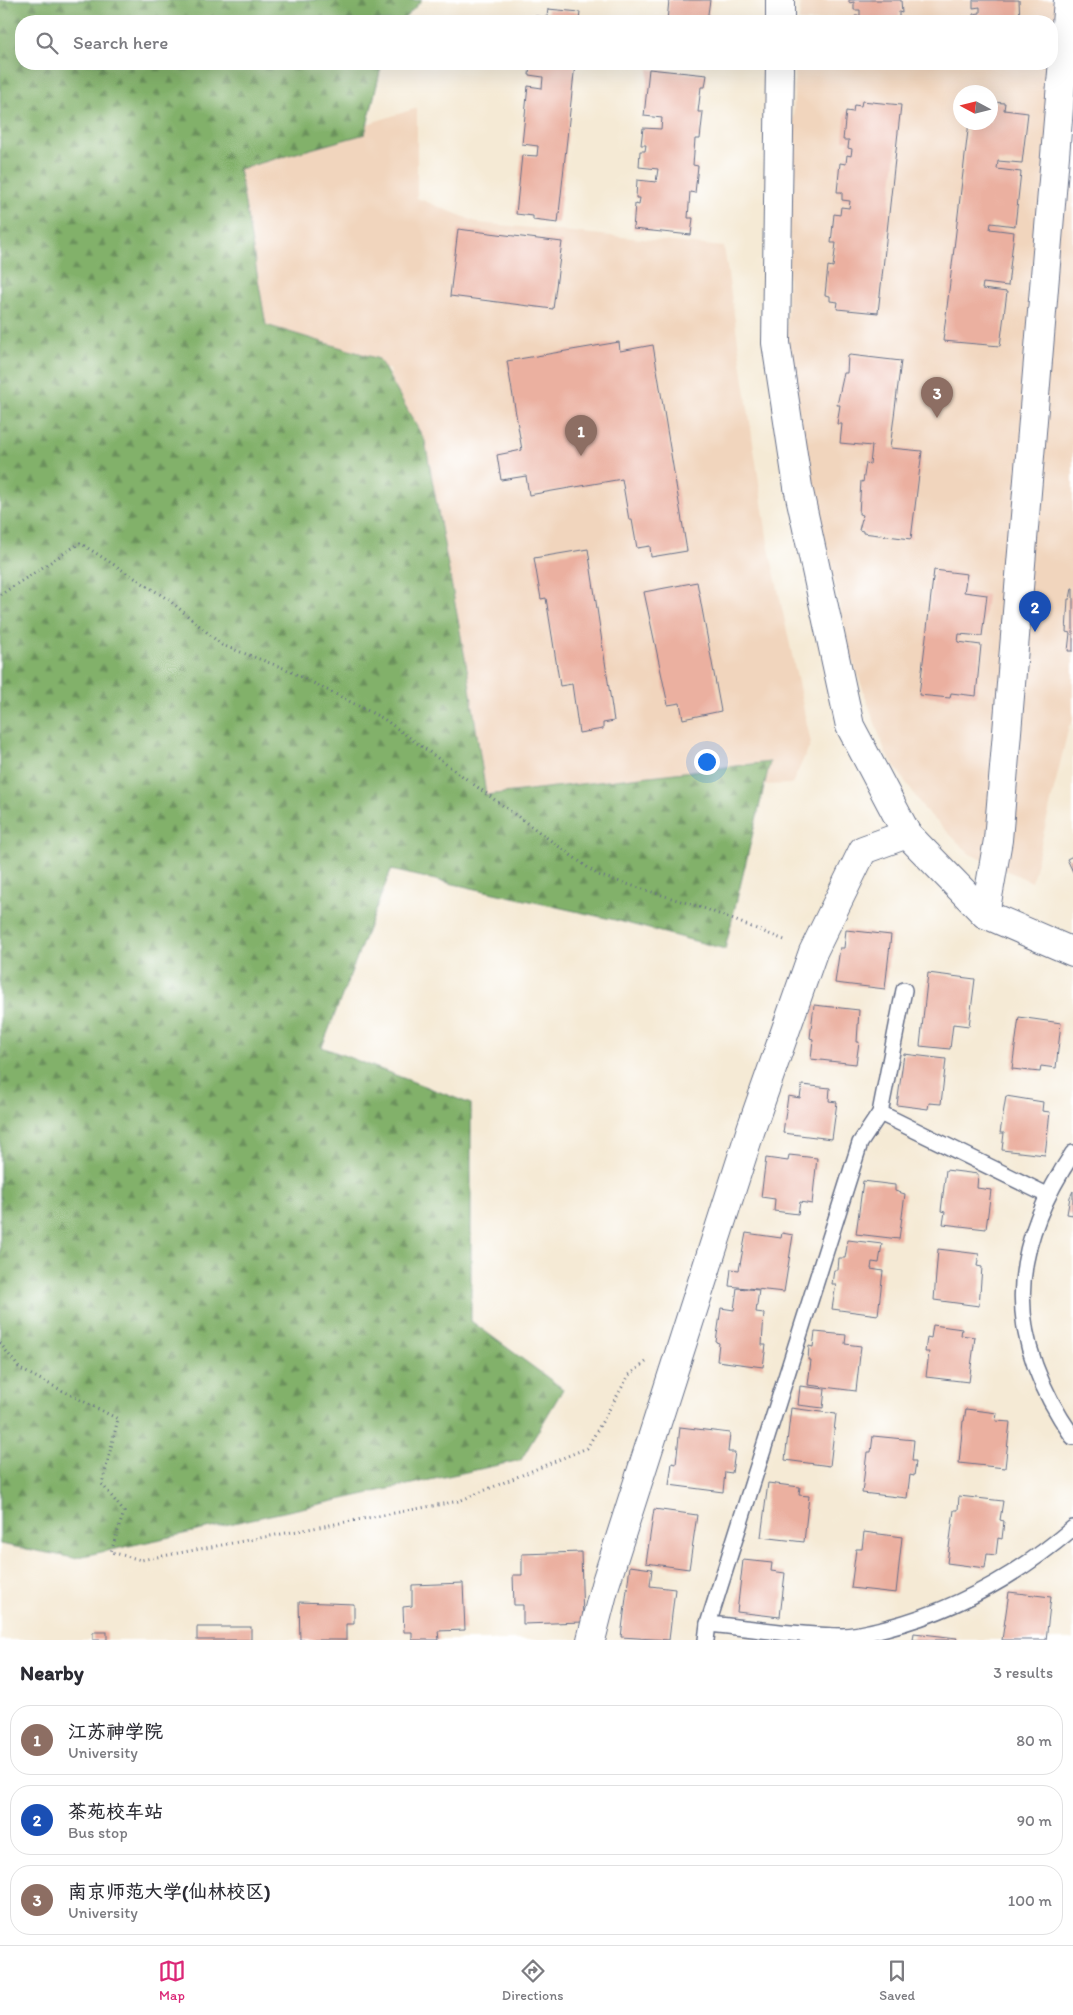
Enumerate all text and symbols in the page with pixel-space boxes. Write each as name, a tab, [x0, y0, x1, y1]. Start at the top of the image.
search box	[15, 15, 1058, 70]
icon: search	[33, 29, 61, 57]
text: Search here	[73, 31, 168, 54]
north arrow	[953, 85, 998, 130]
pin: 3	[921, 377, 953, 418]
pin: 1	[565, 415, 597, 456]
pin: 2	[1019, 591, 1051, 632]
your location	[694, 749, 720, 775]
text: Nearby	[20, 1660, 84, 1685]
text: 3 results	[993, 1663, 1053, 1682]
text: 江苏神学院	[68, 1720, 163, 1743]
text: 1	[33, 1731, 41, 1750]
text: 80 m	[1016, 1731, 1052, 1750]
text: University	[68, 1743, 138, 1762]
text: 茶苑校车站	[68, 1800, 163, 1823]
text: 2	[33, 1811, 41, 1830]
text: 90 m	[1017, 1811, 1052, 1830]
text: Bus stop	[68, 1823, 128, 1842]
text: 南京师范大学(仙林校区)	[68, 1880, 270, 1903]
text: 3	[33, 1891, 41, 1910]
text: 100 m	[1008, 1891, 1052, 1910]
text: University	[68, 1903, 138, 1922]
tab: Map	[158, 1957, 186, 2004]
tab: Directions	[502, 1957, 563, 2004]
tab: Saved	[879, 1957, 915, 2004]

